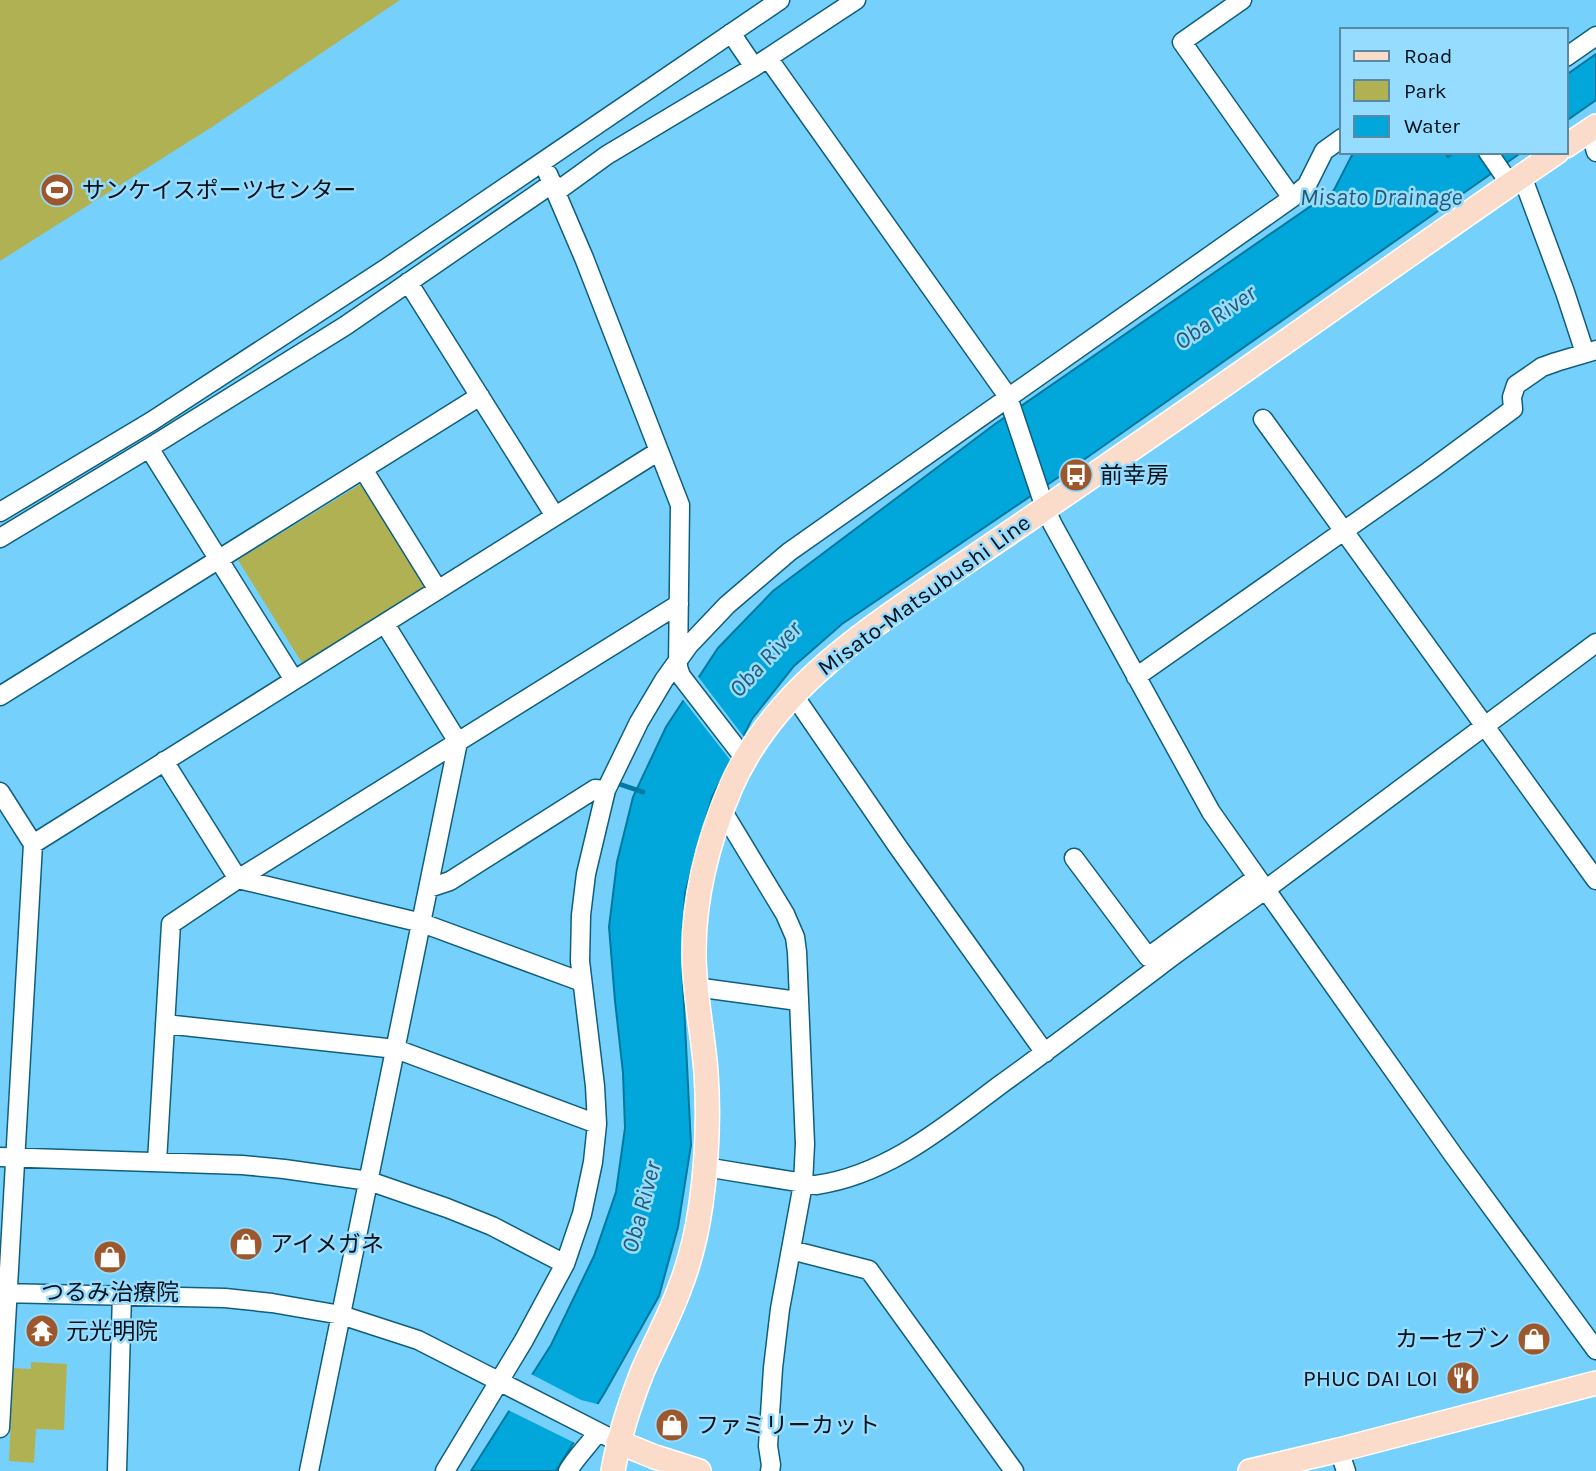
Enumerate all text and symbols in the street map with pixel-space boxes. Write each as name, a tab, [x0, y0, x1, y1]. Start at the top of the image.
legend	[1340, 28, 1568, 154]
text: Road	[1404, 44, 1452, 68]
text: Park	[1404, 79, 1447, 103]
text: Water	[1404, 114, 1460, 138]
sports icon: サンケイスポーツセンター	[38, 171, 76, 209]
place label: サンケイスポーツセンター	[82, 177, 356, 204]
water label: Misato Drainage	[1300, 183, 1462, 211]
water label: Oba River	[1169, 278, 1262, 355]
bus stop icon: 前幸房	[1057, 456, 1095, 494]
place label: 前幸房	[1100, 462, 1169, 489]
street label: Misato-Matsubushi Line	[812, 509, 1036, 681]
water label: Oba River	[723, 615, 808, 703]
water label: Oba River	[615, 1157, 667, 1256]
shop icon: アイメガネ	[227, 1225, 265, 1263]
place label: アイメガネ	[270, 1231, 384, 1258]
shop icon: つるみ治療院	[91, 1238, 129, 1276]
place label: つるみ治療院	[41, 1279, 179, 1306]
temple icon: 元光明院	[23, 1312, 61, 1350]
place label: 元光明院	[66, 1318, 158, 1345]
shop icon: カーセブン	[1515, 1320, 1553, 1358]
place label: カーセブン	[1395, 1326, 1510, 1353]
restaurant icon: PHUC DAI LOI	[1444, 1359, 1482, 1397]
place label: PHUC DAI LOI	[1303, 1365, 1438, 1392]
shop icon: ファミリーカット	[653, 1406, 691, 1444]
place label: ファミリーカット	[696, 1412, 880, 1439]

